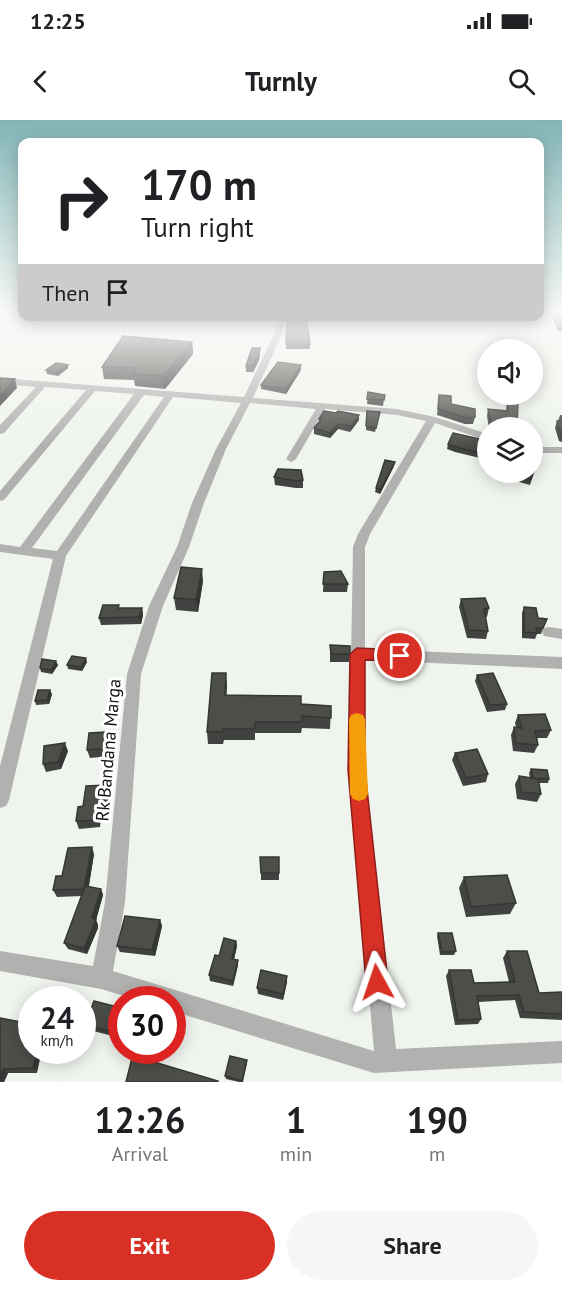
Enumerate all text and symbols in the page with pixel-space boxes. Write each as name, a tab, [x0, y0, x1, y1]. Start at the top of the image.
text: 12:25	[30, 7, 86, 35]
text: Turnly	[245, 64, 317, 98]
icon: back	[24, 65, 57, 98]
icon: search	[505, 65, 538, 98]
text: 170 m	[141, 157, 257, 212]
icon: right	[42, 162, 120, 240]
text: Turn right	[141, 210, 254, 244]
icon: arrive	[101, 276, 134, 309]
text: Then	[42, 279, 89, 307]
map controls	[477, 339, 543, 483]
button: sound	[477, 339, 543, 405]
button: layers	[477, 417, 543, 483]
pin	[374, 630, 425, 681]
icon: arrive	[383, 639, 416, 672]
street label: Rk Bandana Marga	[90, 678, 126, 822]
position arrow	[345, 950, 409, 1014]
speed limit sign: 30	[108, 986, 186, 1064]
text: 24	[40, 998, 74, 1037]
text: km/h	[41, 1031, 73, 1050]
text: 12:26	[94, 1096, 186, 1143]
text: 1	[286, 1096, 306, 1143]
text: 190	[407, 1096, 468, 1143]
text: Arrival	[112, 1141, 168, 1167]
text: min	[280, 1141, 312, 1167]
text: m	[429, 1141, 445, 1167]
button: Exit	[24, 1211, 275, 1280]
button: Share	[287, 1211, 538, 1280]

